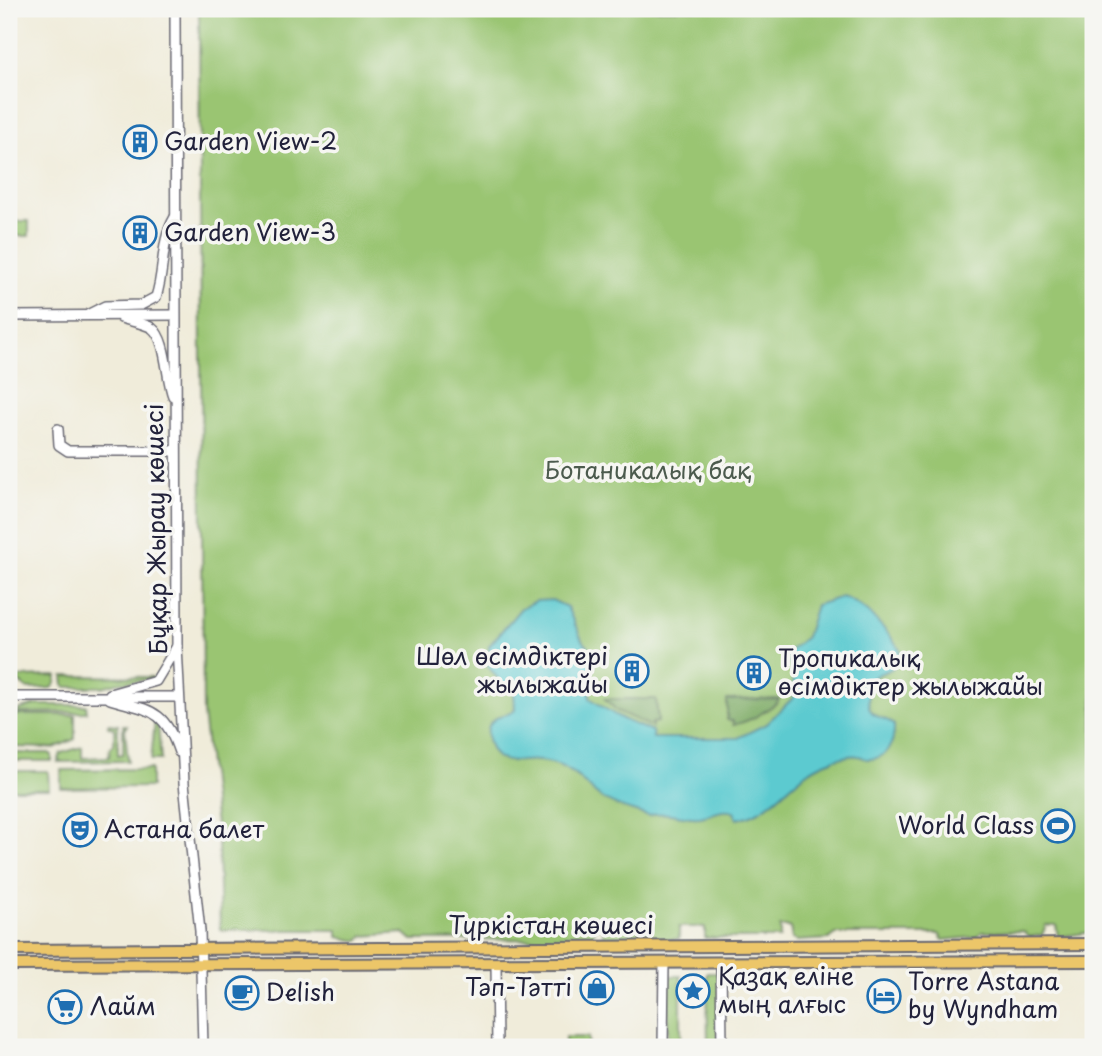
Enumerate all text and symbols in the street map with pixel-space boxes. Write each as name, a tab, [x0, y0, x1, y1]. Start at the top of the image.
place label: Garden View-2	[164, 122, 337, 158]
building icon: Garden View-2	[121, 123, 159, 161]
place label: Garden View-3	[164, 213, 336, 249]
building icon: Garden View-3	[121, 214, 159, 252]
street label: Бұқар Жырау көшесі	[135, 403, 175, 655]
park label: Ботаникалық бақ	[544, 451, 752, 487]
place label: Шөл өсімдіктері жылыжайы	[416, 637, 608, 701]
place label: Тропикалық өсімдіктер жылыжайы	[778, 639, 1043, 703]
building icon: Шөл өсімдіктері жылыжайы	[613, 652, 651, 690]
building icon: Тропикалық өсімдіктер жылыжайы	[735, 654, 773, 692]
place label: World Class	[898, 806, 1034, 842]
sports icon: World Class	[1039, 807, 1077, 845]
place label: Астана балет	[104, 810, 265, 846]
theatre icon: Астана балет	[61, 811, 99, 849]
street label: Түркістан көшесі	[448, 906, 654, 942]
place label: Қазақ еліне мың алғыс	[718, 957, 854, 1021]
place label: Torre Astana by Wyndham	[908, 962, 1059, 1026]
place label: Тәп-Тәтті	[465, 968, 572, 1004]
shop icon: Тәп-Тәтті	[578, 969, 616, 1007]
place icon: Қазақ еліне мың алғыс	[674, 972, 712, 1010]
place label: Delish	[266, 973, 335, 1009]
cafe icon: Delish	[223, 974, 261, 1012]
hotel icon: Torre Astana by Wyndham	[865, 977, 903, 1015]
place label: Лайм	[90, 987, 156, 1023]
supermarket icon: Лайм	[46, 988, 84, 1026]

